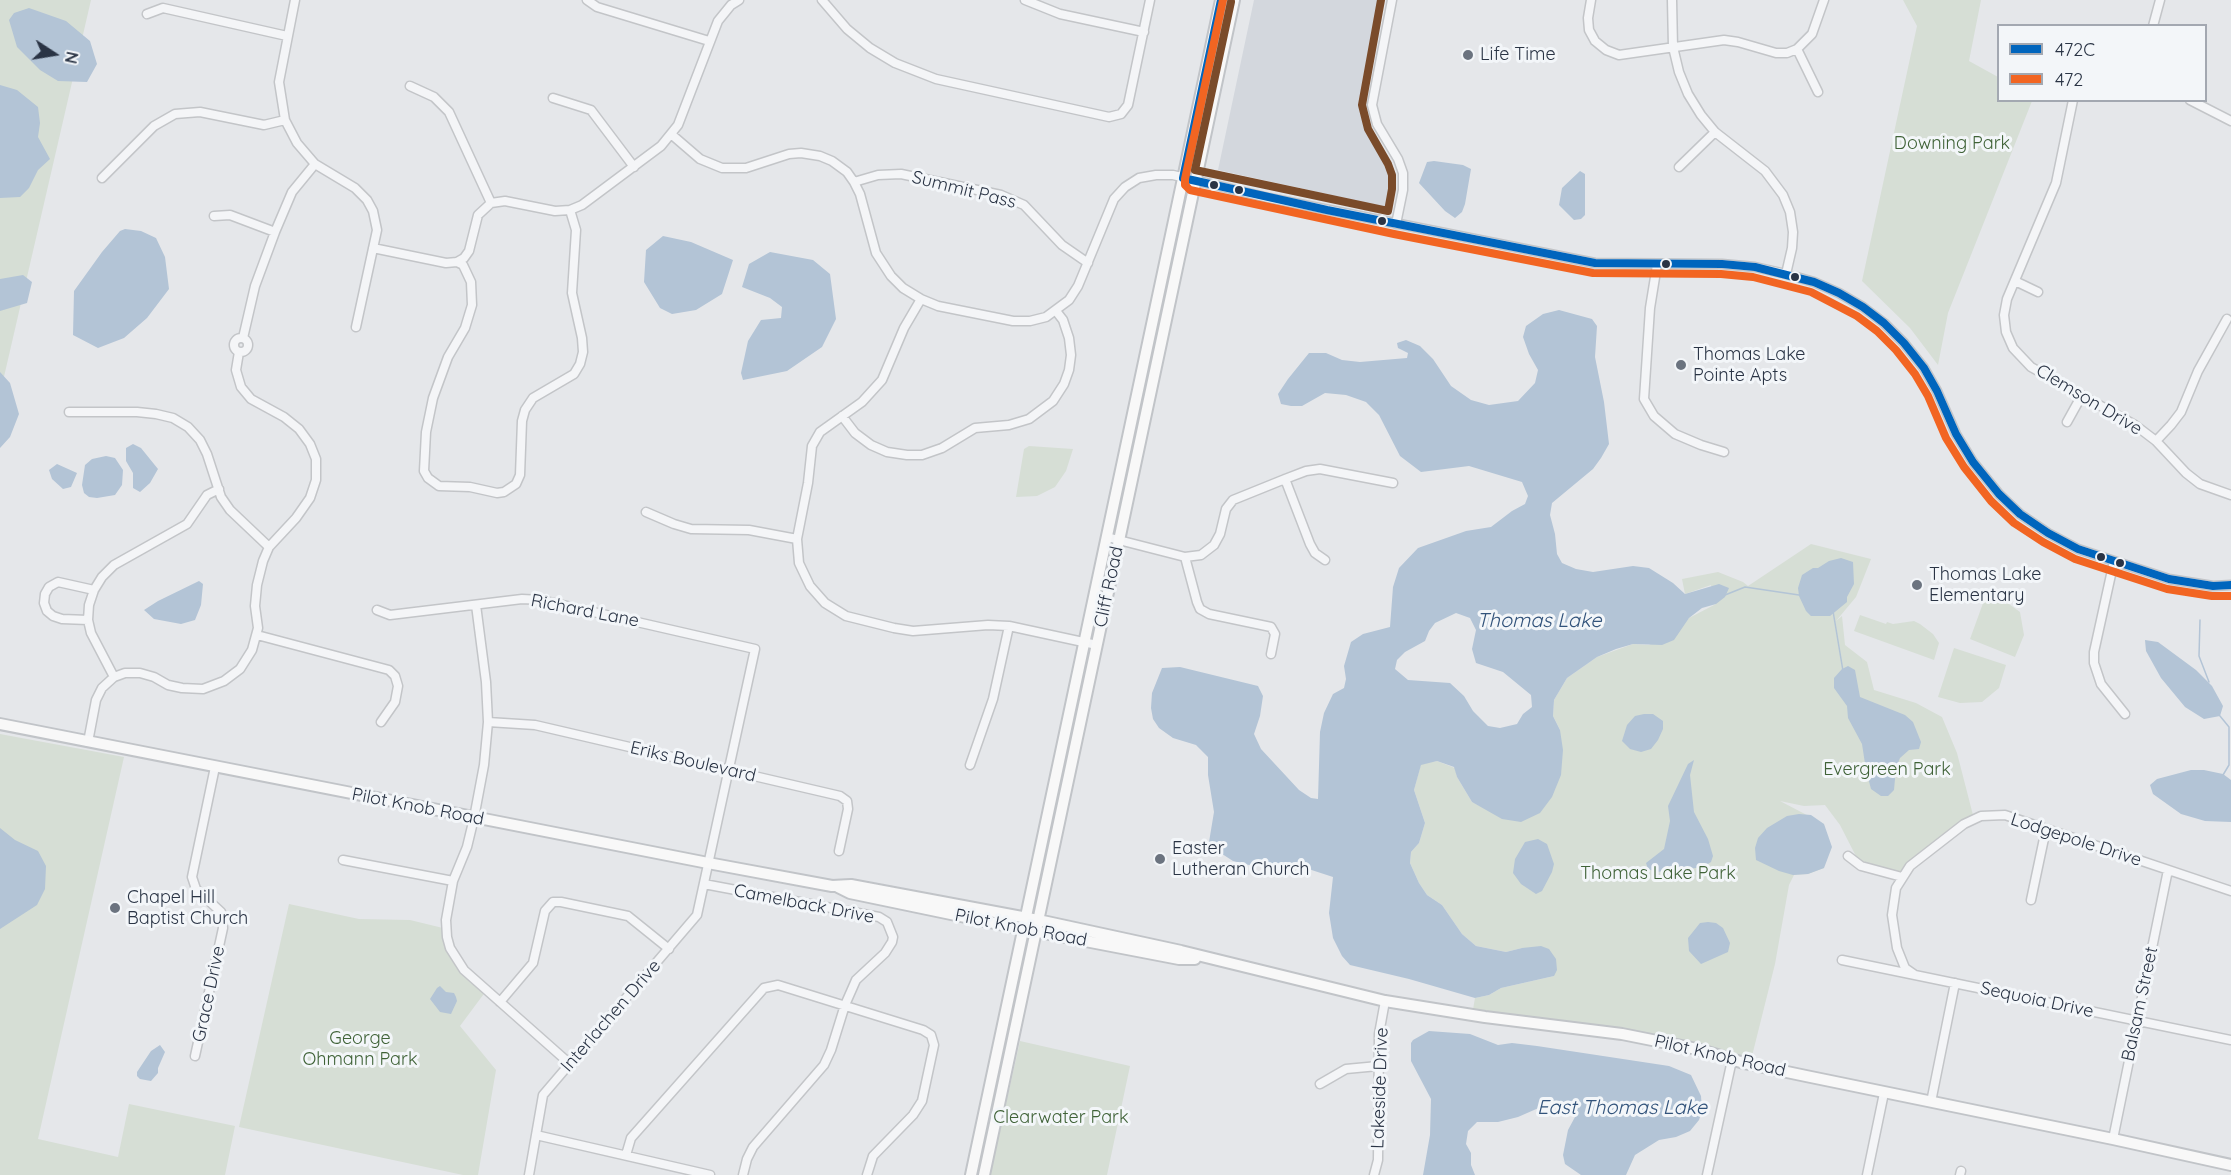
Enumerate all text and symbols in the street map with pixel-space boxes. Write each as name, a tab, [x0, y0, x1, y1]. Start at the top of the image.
north arrow	[24, 24, 84, 84]
legend	[1997, 24, 2207, 102]
text: 472C	[2055, 38, 2095, 61]
place label: Life Time	[1480, 44, 1556, 66]
marker: Life Time	[1461, 48, 1475, 62]
text: N	[61, 50, 83, 66]
text: 472	[2055, 68, 2083, 91]
park label: Downing Park	[1894, 133, 2010, 155]
street label: Summit Pass	[910, 167, 1018, 213]
unlabelled marker	[1208, 179, 1220, 191]
unlabelled marker	[1233, 184, 1245, 196]
unlabelled marker	[1376, 215, 1388, 227]
unlabelled marker	[1660, 258, 1672, 270]
unlabelled marker	[1789, 271, 1801, 283]
place label: Thomas Lake Pointe Apts	[1693, 344, 1806, 386]
marker: Thomas Lake Pointe Apts	[1674, 358, 1688, 372]
street label: Clemson Drive	[2032, 360, 2146, 440]
street label: Cliff Road	[1090, 545, 1128, 629]
unlabelled marker	[2095, 551, 2107, 563]
unlabelled marker	[2114, 557, 2126, 569]
place label: Thomas Lake Elementary	[1929, 564, 2042, 606]
marker: Thomas Lake Elementary	[1910, 578, 1924, 592]
street label: Richard Lane	[529, 590, 641, 632]
water label: Thomas Lake	[1476, 609, 1602, 633]
street label: Eriks Boulevard	[628, 737, 758, 787]
park label: Evergreen Park	[1823, 759, 1951, 781]
street label: Pilot Knob Road	[350, 784, 486, 830]
street label: Lodgepole Drive	[2008, 809, 2144, 871]
place label: Easter Lutheran Church	[1172, 838, 1310, 880]
marker: Easter Lutheran Church	[1153, 852, 1167, 866]
park label: Thomas Lake Park	[1580, 863, 1736, 885]
street label: Camelback Drive	[732, 880, 876, 928]
place label: Chapel Hill Baptist Church	[127, 887, 248, 930]
marker: Chapel Hill Baptist Church	[108, 901, 122, 915]
street label: Pilot Knob Road	[953, 905, 1089, 951]
street label: Grace Drive	[188, 944, 230, 1044]
street label: Balsam Street	[2117, 945, 2163, 1063]
street label: Interlachen Drive	[556, 956, 666, 1076]
street label: Sequoia Drive	[1978, 977, 2096, 1023]
street label: Lakeside Drive	[1367, 1027, 1393, 1149]
park label: George Ohmann Park	[302, 1028, 418, 1070]
street label: Pilot Knob Road	[1652, 1030, 1788, 1082]
water label: East Thomas Lake	[1537, 1096, 1707, 1120]
park label: Clearwater Park	[993, 1107, 1129, 1129]

